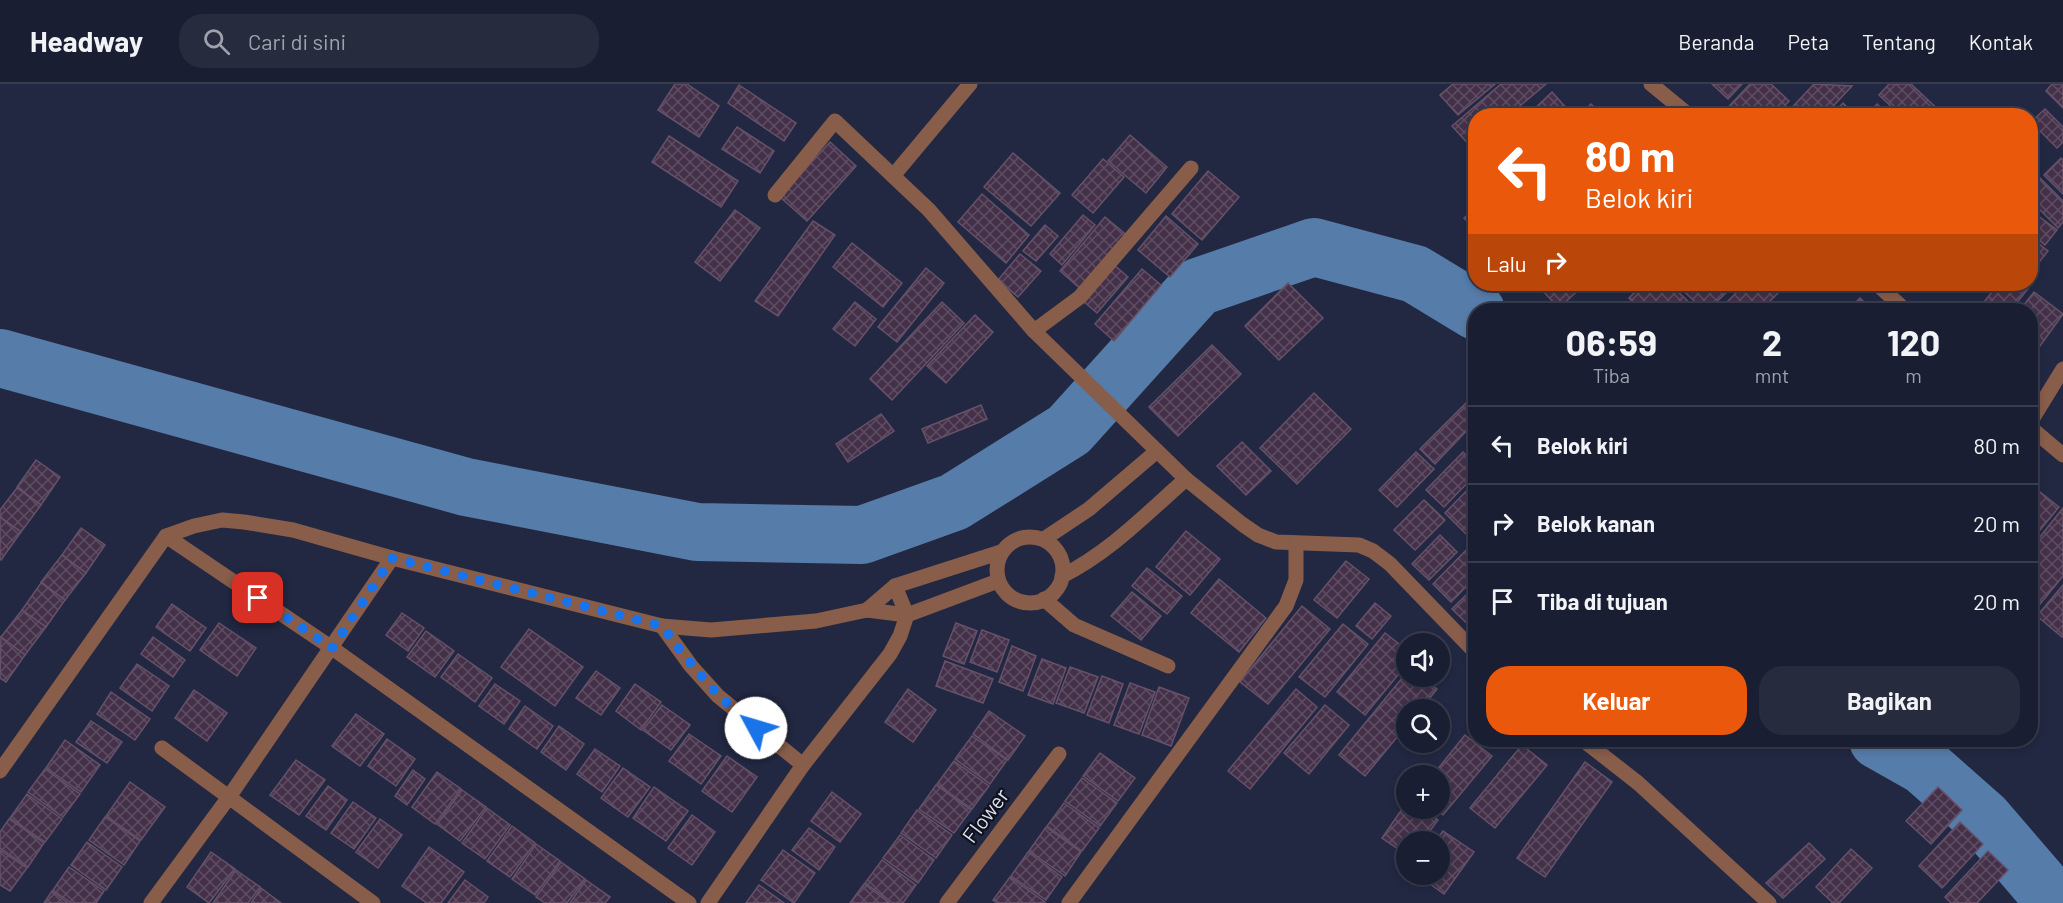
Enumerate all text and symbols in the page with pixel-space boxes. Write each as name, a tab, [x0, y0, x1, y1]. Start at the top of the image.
search box	[179, 14, 599, 68]
text: Headway	[30, 24, 143, 58]
icon: search	[200, 25, 233, 58]
text: Cari di sini	[248, 28, 346, 54]
text: Beranda	[1678, 29, 1754, 54]
text: Peta	[1787, 29, 1829, 54]
text: Tentang	[1862, 29, 1936, 54]
text: Kontak	[1969, 29, 2033, 54]
text: 80 m	[1585, 130, 1675, 180]
icon: left	[1486, 132, 1564, 210]
text: Belok kiri	[1585, 181, 1693, 213]
icon: right	[1539, 246, 1572, 279]
text: Lalu	[1486, 250, 1527, 276]
text: 06:59	[1566, 320, 1657, 363]
text: 2	[1762, 320, 1782, 363]
text: 120	[1887, 320, 1940, 363]
text: Tiba	[1593, 363, 1630, 387]
text: mnt	[1755, 363, 1789, 387]
text: m	[1905, 363, 1922, 387]
icon: left	[1486, 429, 1519, 462]
text: Belok kiri	[1537, 432, 1628, 458]
text: 80 m	[1974, 432, 2020, 458]
icon: right	[1486, 507, 1519, 540]
text: Belok kanan	[1537, 510, 1655, 536]
text: 20 m	[1973, 510, 2020, 536]
pin	[232, 572, 283, 623]
icon: arrive	[241, 581, 274, 614]
icon: arrive	[1486, 585, 1519, 618]
text: Tiba di tujuan	[1537, 588, 1668, 614]
text: 20 m	[1973, 588, 2020, 614]
map controls	[1396, 633, 1450, 885]
button: sound	[1396, 633, 1450, 687]
button: Keluar	[1486, 666, 1747, 735]
button: Bagikan	[1759, 666, 2020, 735]
position arrow	[724, 696, 788, 760]
button: search	[1396, 699, 1450, 753]
button: +	[1396, 765, 1450, 819]
street label: Flower	[956, 783, 1013, 847]
button: −	[1396, 831, 1450, 885]

